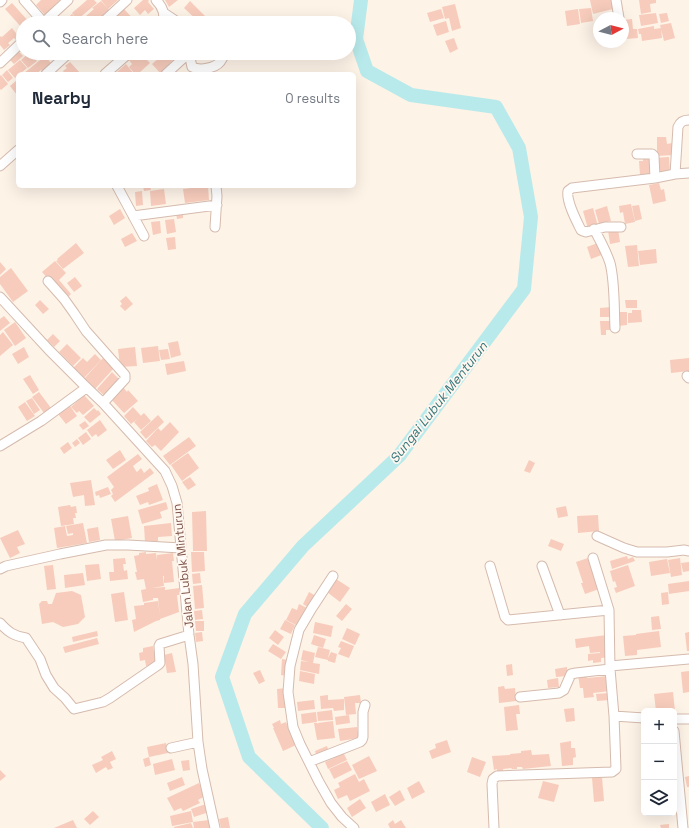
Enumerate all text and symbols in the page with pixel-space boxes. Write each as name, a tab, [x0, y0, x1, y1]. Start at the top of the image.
north arrow	[593, 12, 629, 48]
search box	[16, 16, 356, 60]
icon: search	[30, 27, 52, 49]
text: Search here	[62, 29, 148, 48]
text: Nearby	[32, 87, 91, 109]
text: 0 results	[285, 90, 340, 107]
water label: Sungai Lubuk Menturun	[386, 337, 492, 466]
street label: Jalan Lubuk Minturun	[169, 503, 197, 629]
map controls	[641, 708, 677, 816]
button: +	[641, 708, 677, 744]
button: −	[641, 744, 677, 780]
button: layers	[641, 780, 677, 816]

